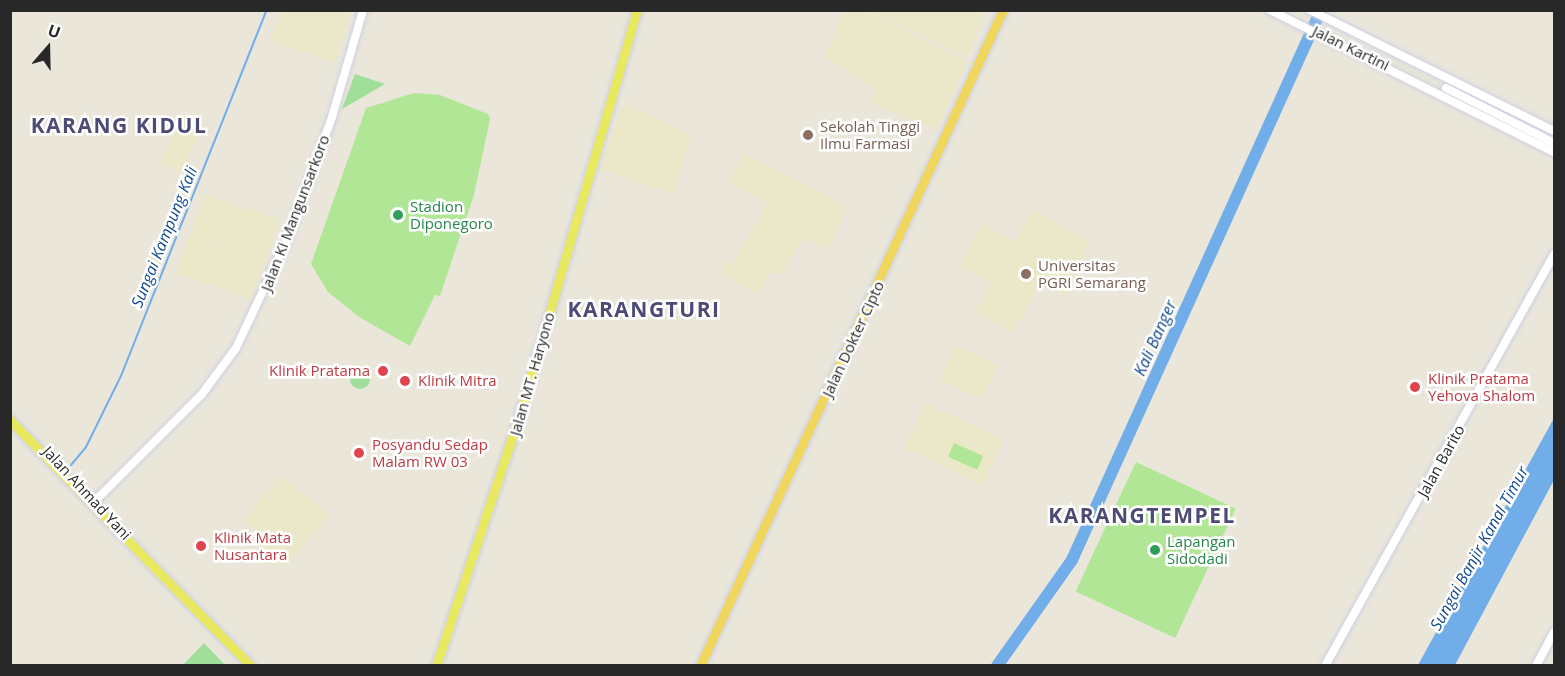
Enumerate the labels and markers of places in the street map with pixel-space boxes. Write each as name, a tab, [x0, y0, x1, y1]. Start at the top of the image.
place label: Sekolah Tinggi Ilmu Farmasi	[820, 117, 920, 152]
marker: Sekolah Tinggi Ilmu Farmasi	[801, 128, 815, 142]
place label: Stadion Diponegoro	[410, 197, 493, 232]
marker: Stadion Diponegoro	[391, 208, 405, 222]
place label: Universitas PGRI Semarang	[1038, 256, 1146, 291]
marker: Universitas PGRI Semarang	[1019, 267, 1033, 281]
place label: Klinik Pratama	[269, 362, 370, 380]
marker: Klinik Pratama	[374, 362, 392, 380]
place label: Klinik Pratama Yehova Shalom	[1428, 369, 1535, 404]
marker: Klinik Mitra	[396, 372, 414, 390]
place label: Klinik Mitra	[418, 372, 497, 390]
marker: Klinik Pratama Yehova Shalom	[1406, 378, 1424, 396]
place label: Posyandu Sedap Malam RW 03	[372, 435, 488, 470]
marker: Posyandu Sedap Malam RW 03	[350, 444, 368, 462]
place label: Klinik Mata Nusantara	[214, 528, 291, 563]
place label: Lapangan Sidodadi	[1167, 532, 1236, 567]
marker: Klinik Mata Nusantara	[192, 537, 210, 555]
marker: Lapangan Sidodadi	[1148, 543, 1162, 557]

